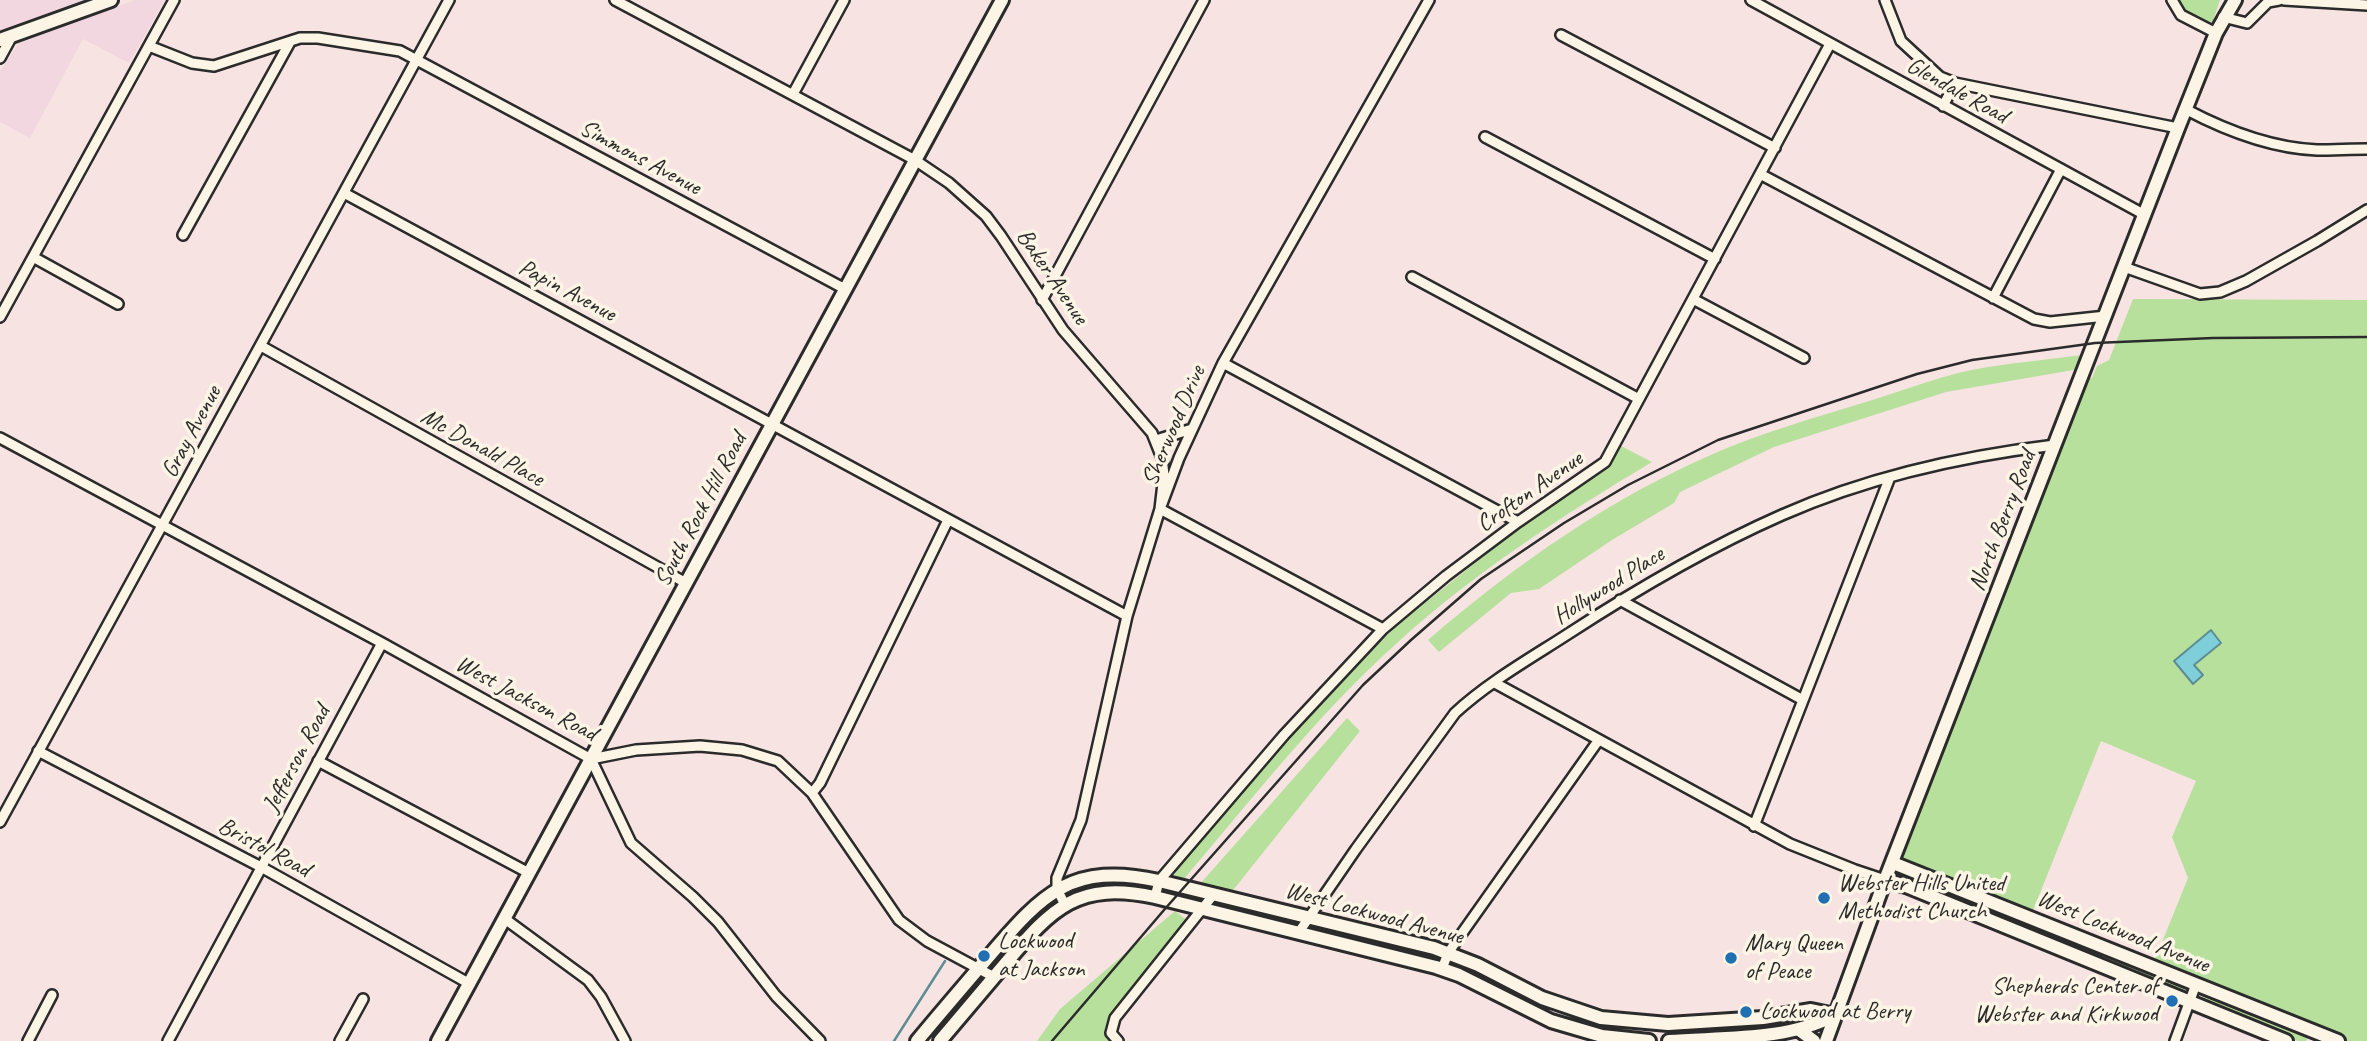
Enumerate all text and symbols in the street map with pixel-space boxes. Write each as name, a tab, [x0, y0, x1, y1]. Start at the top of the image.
street label: Glendale Road	[1901, 51, 2013, 131]
street label: Simmons Avenue	[574, 114, 706, 202]
street label: Baker Avenue	[1010, 224, 1094, 330]
street label: Papin Avenue	[513, 253, 621, 329]
street label: Sherwood Drive	[1136, 362, 1212, 490]
street label: Gray Avenue	[156, 381, 228, 483]
street label: Mc Donald Place	[416, 402, 548, 494]
street label: South Rock Hill Road	[648, 428, 754, 592]
street label: Crofton Avenue	[1472, 445, 1588, 539]
street label: North Berry Road	[1963, 447, 2043, 595]
street label: Hollywood Place	[1548, 541, 1670, 631]
street label: West Jackson Road	[451, 650, 601, 748]
street label: Jefferson Road	[257, 701, 337, 817]
street label: Bristol Road	[213, 812, 315, 884]
place label: Webster Hills United Methodist Church	[1838, 870, 2005, 926]
street label: West Lockwood Avenue	[1282, 876, 1466, 952]
street label: West Lockwood Avenue	[2033, 884, 2213, 980]
marker: Webster Hills United Methodist Church	[1816, 890, 1832, 906]
place label: Lockwood at Jackson	[998, 928, 1085, 984]
place label: Mary Queen of Peace	[1745, 930, 1843, 986]
marker: Lockwood at Jackson	[976, 948, 992, 964]
marker: Mary Queen of Peace	[1723, 950, 1739, 966]
place label: Shepherds Center of Webster and Kirkwood	[1974, 973, 2158, 1029]
marker: Shepherds Center of Webster and Kirkwood	[2164, 993, 2180, 1009]
place label: Lockwood at Berry	[1760, 998, 1911, 1026]
marker: Lockwood at Berry	[1738, 1004, 1754, 1020]

